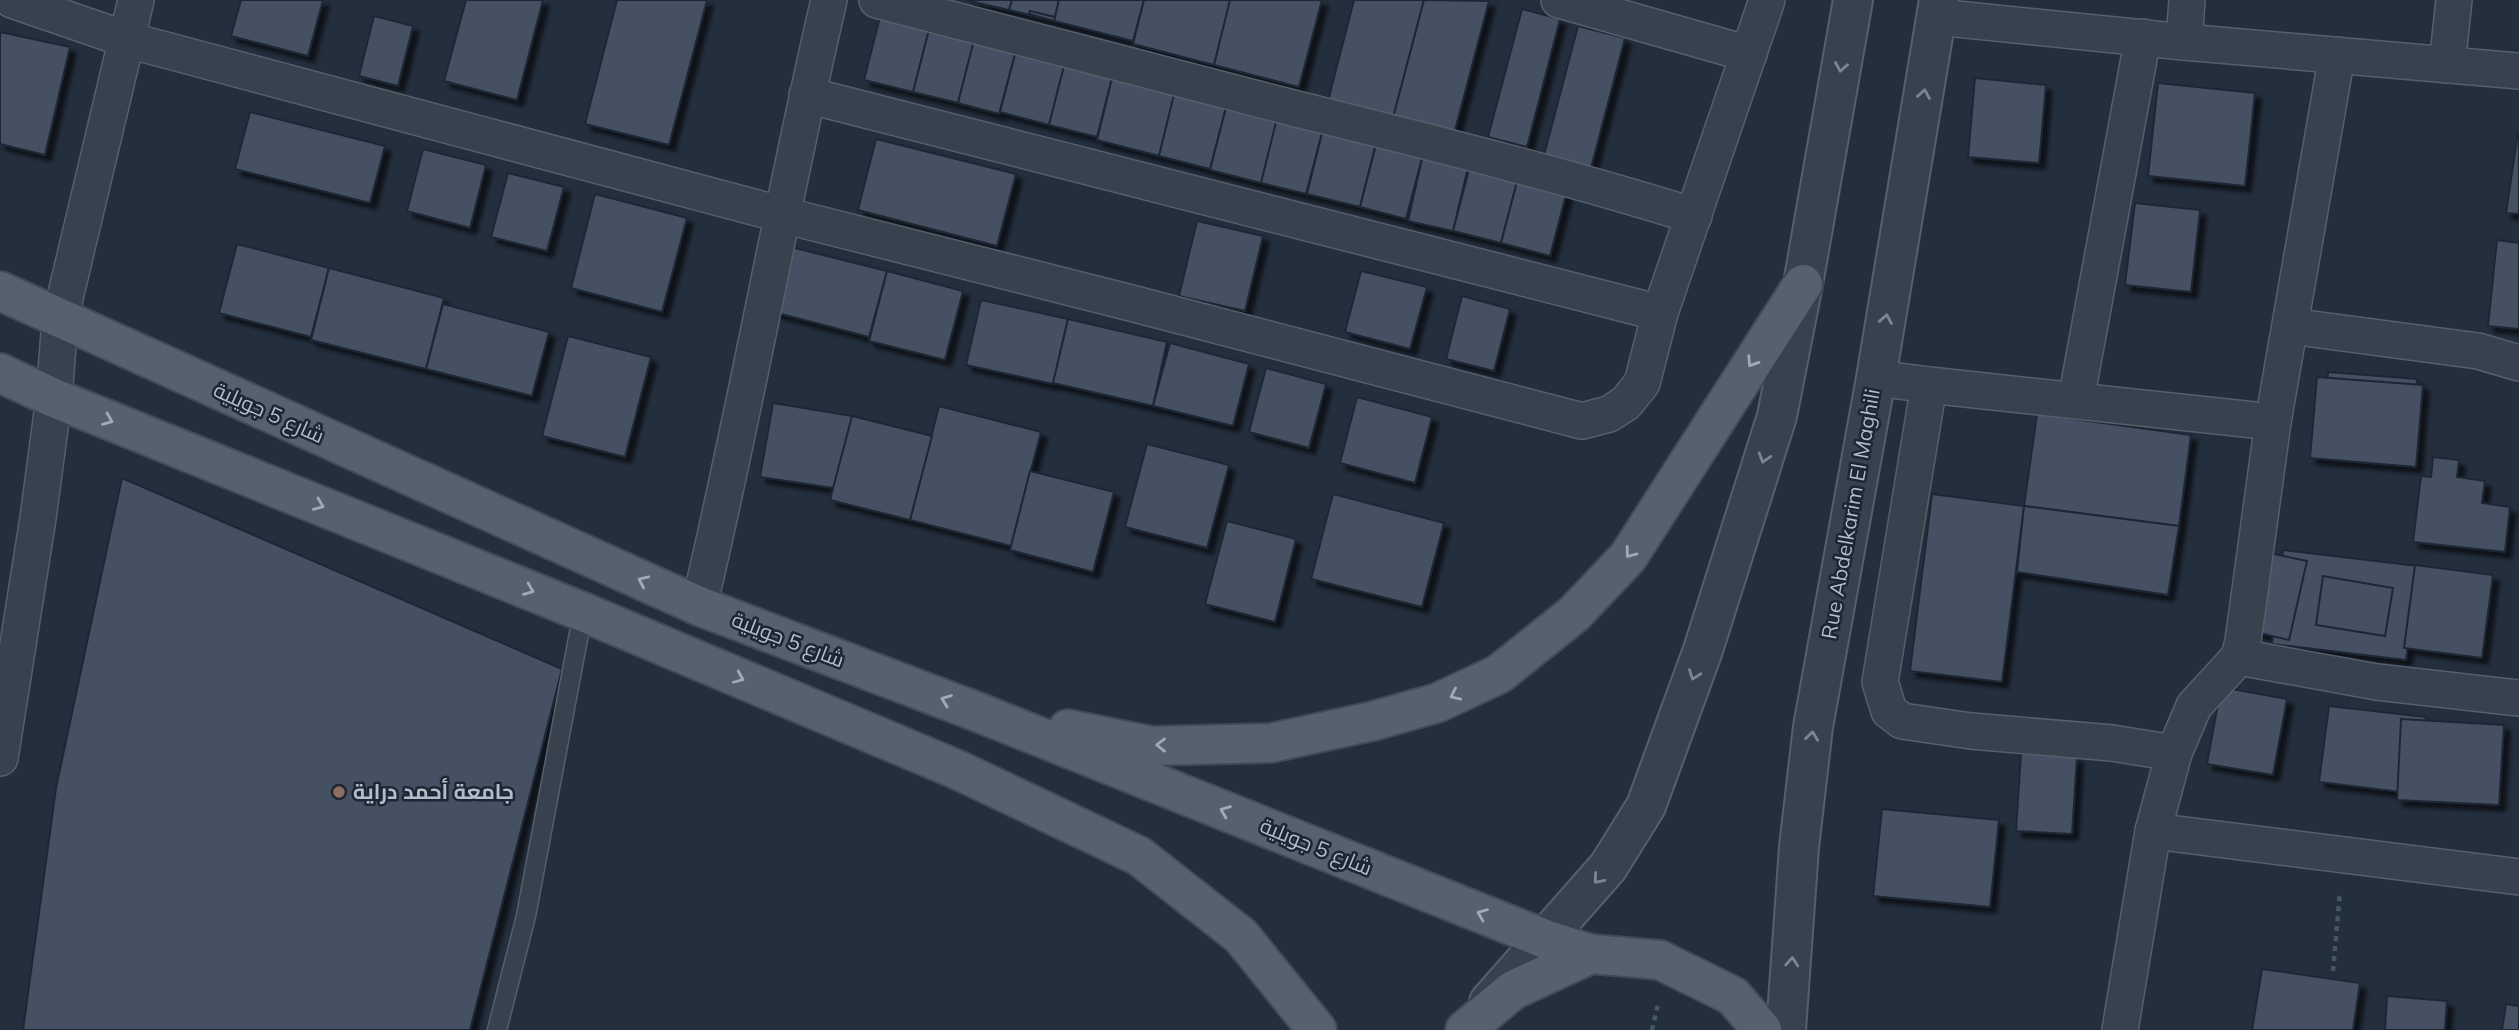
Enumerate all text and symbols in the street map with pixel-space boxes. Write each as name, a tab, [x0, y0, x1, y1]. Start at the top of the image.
one-way arrow	[1834, 61, 1849, 73]
one-way arrow	[1916, 88, 1931, 100]
one-way arrow	[1878, 313, 1893, 324]
one-way arrow	[1748, 354, 1761, 367]
street label: شارع 5 جويلية	[209, 376, 329, 450]
street label: Rue Abdelkarim El Maghili	[1815, 387, 1885, 641]
one-way arrow	[101, 411, 113, 425]
one-way arrow	[1757, 452, 1772, 464]
one-way arrow	[311, 497, 324, 511]
one-way arrow	[1625, 545, 1638, 558]
one-way arrow	[638, 575, 650, 589]
one-way arrow	[523, 582, 535, 596]
street label: شارع 5 جويلية	[728, 606, 848, 674]
one-way arrow	[1688, 668, 1702, 680]
one-way arrow	[732, 670, 745, 684]
one-way arrow	[1450, 686, 1462, 700]
one-way arrow	[940, 694, 952, 708]
one-way arrow	[1804, 730, 1819, 741]
one-way arrow	[1155, 737, 1165, 753]
place label: جامعة أحمد دراية	[353, 778, 514, 804]
marker: جامعة أحمد دراية	[331, 784, 347, 800]
one-way arrow	[1220, 805, 1232, 819]
street label: شارع 5 جويلية	[1256, 812, 1376, 882]
one-way arrow	[1594, 871, 1606, 884]
one-way arrow	[1477, 908, 1489, 922]
one-way arrow	[1784, 956, 1799, 967]

